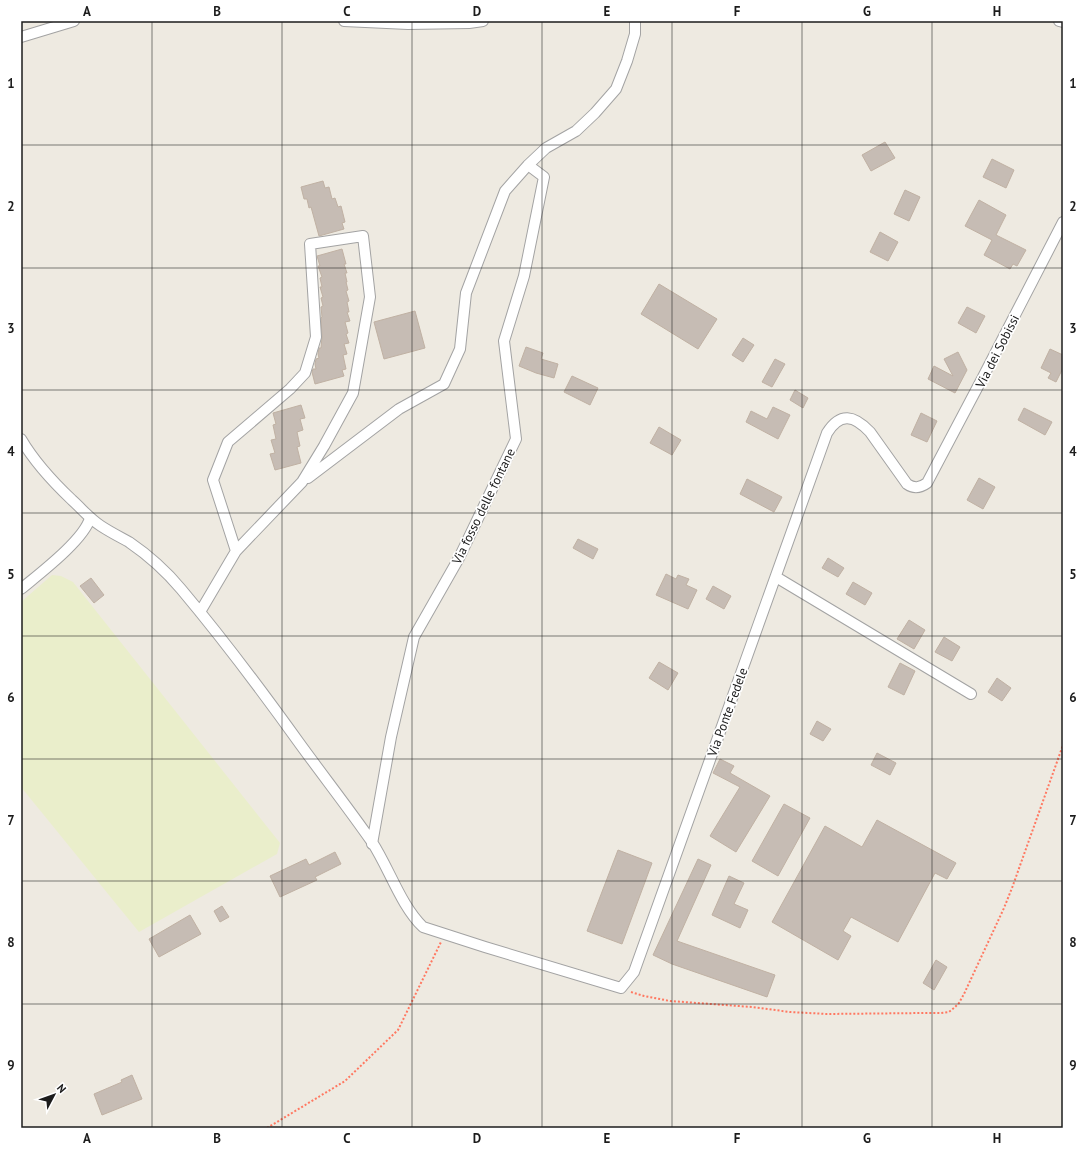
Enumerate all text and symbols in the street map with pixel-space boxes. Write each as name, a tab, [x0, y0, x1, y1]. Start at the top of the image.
text: A	[83, 3, 91, 20]
text: B	[213, 3, 221, 20]
text: C	[343, 3, 351, 20]
text: D	[473, 3, 481, 20]
text: E	[604, 3, 611, 20]
text: F	[734, 3, 741, 20]
text: G	[863, 3, 871, 20]
text: H	[993, 3, 1001, 20]
text: 1	[7, 75, 15, 92]
text: 1	[1069, 75, 1077, 92]
text: 2	[7, 198, 15, 215]
text: 2	[1069, 198, 1077, 215]
street label: Via dei Sobissi	[971, 312, 1023, 392]
text: 3	[7, 320, 15, 337]
text: 3	[1069, 320, 1077, 337]
text: 4	[7, 443, 15, 460]
text: 4	[1069, 443, 1077, 460]
street label: Via fosso delle fontane	[448, 445, 519, 568]
text: 5	[7, 566, 15, 583]
text: 5	[1069, 566, 1077, 583]
street label: Via Ponte Fedele	[703, 665, 751, 760]
text: 6	[7, 689, 15, 706]
text: 6	[1069, 689, 1077, 706]
text: 7	[7, 812, 15, 829]
text: 7	[1069, 812, 1077, 829]
text: 8	[7, 934, 15, 951]
text: 8	[1069, 934, 1077, 951]
text: 9	[7, 1057, 15, 1074]
text: 9	[1069, 1057, 1077, 1074]
north arrow	[34, 1075, 74, 1115]
text: N	[54, 1081, 69, 1096]
text: A	[83, 1130, 91, 1147]
text: B	[213, 1130, 221, 1147]
text: C	[343, 1130, 351, 1147]
text: D	[473, 1130, 481, 1147]
text: E	[604, 1130, 611, 1147]
text: F	[734, 1130, 741, 1147]
text: G	[863, 1130, 871, 1147]
text: H	[993, 1130, 1001, 1147]

